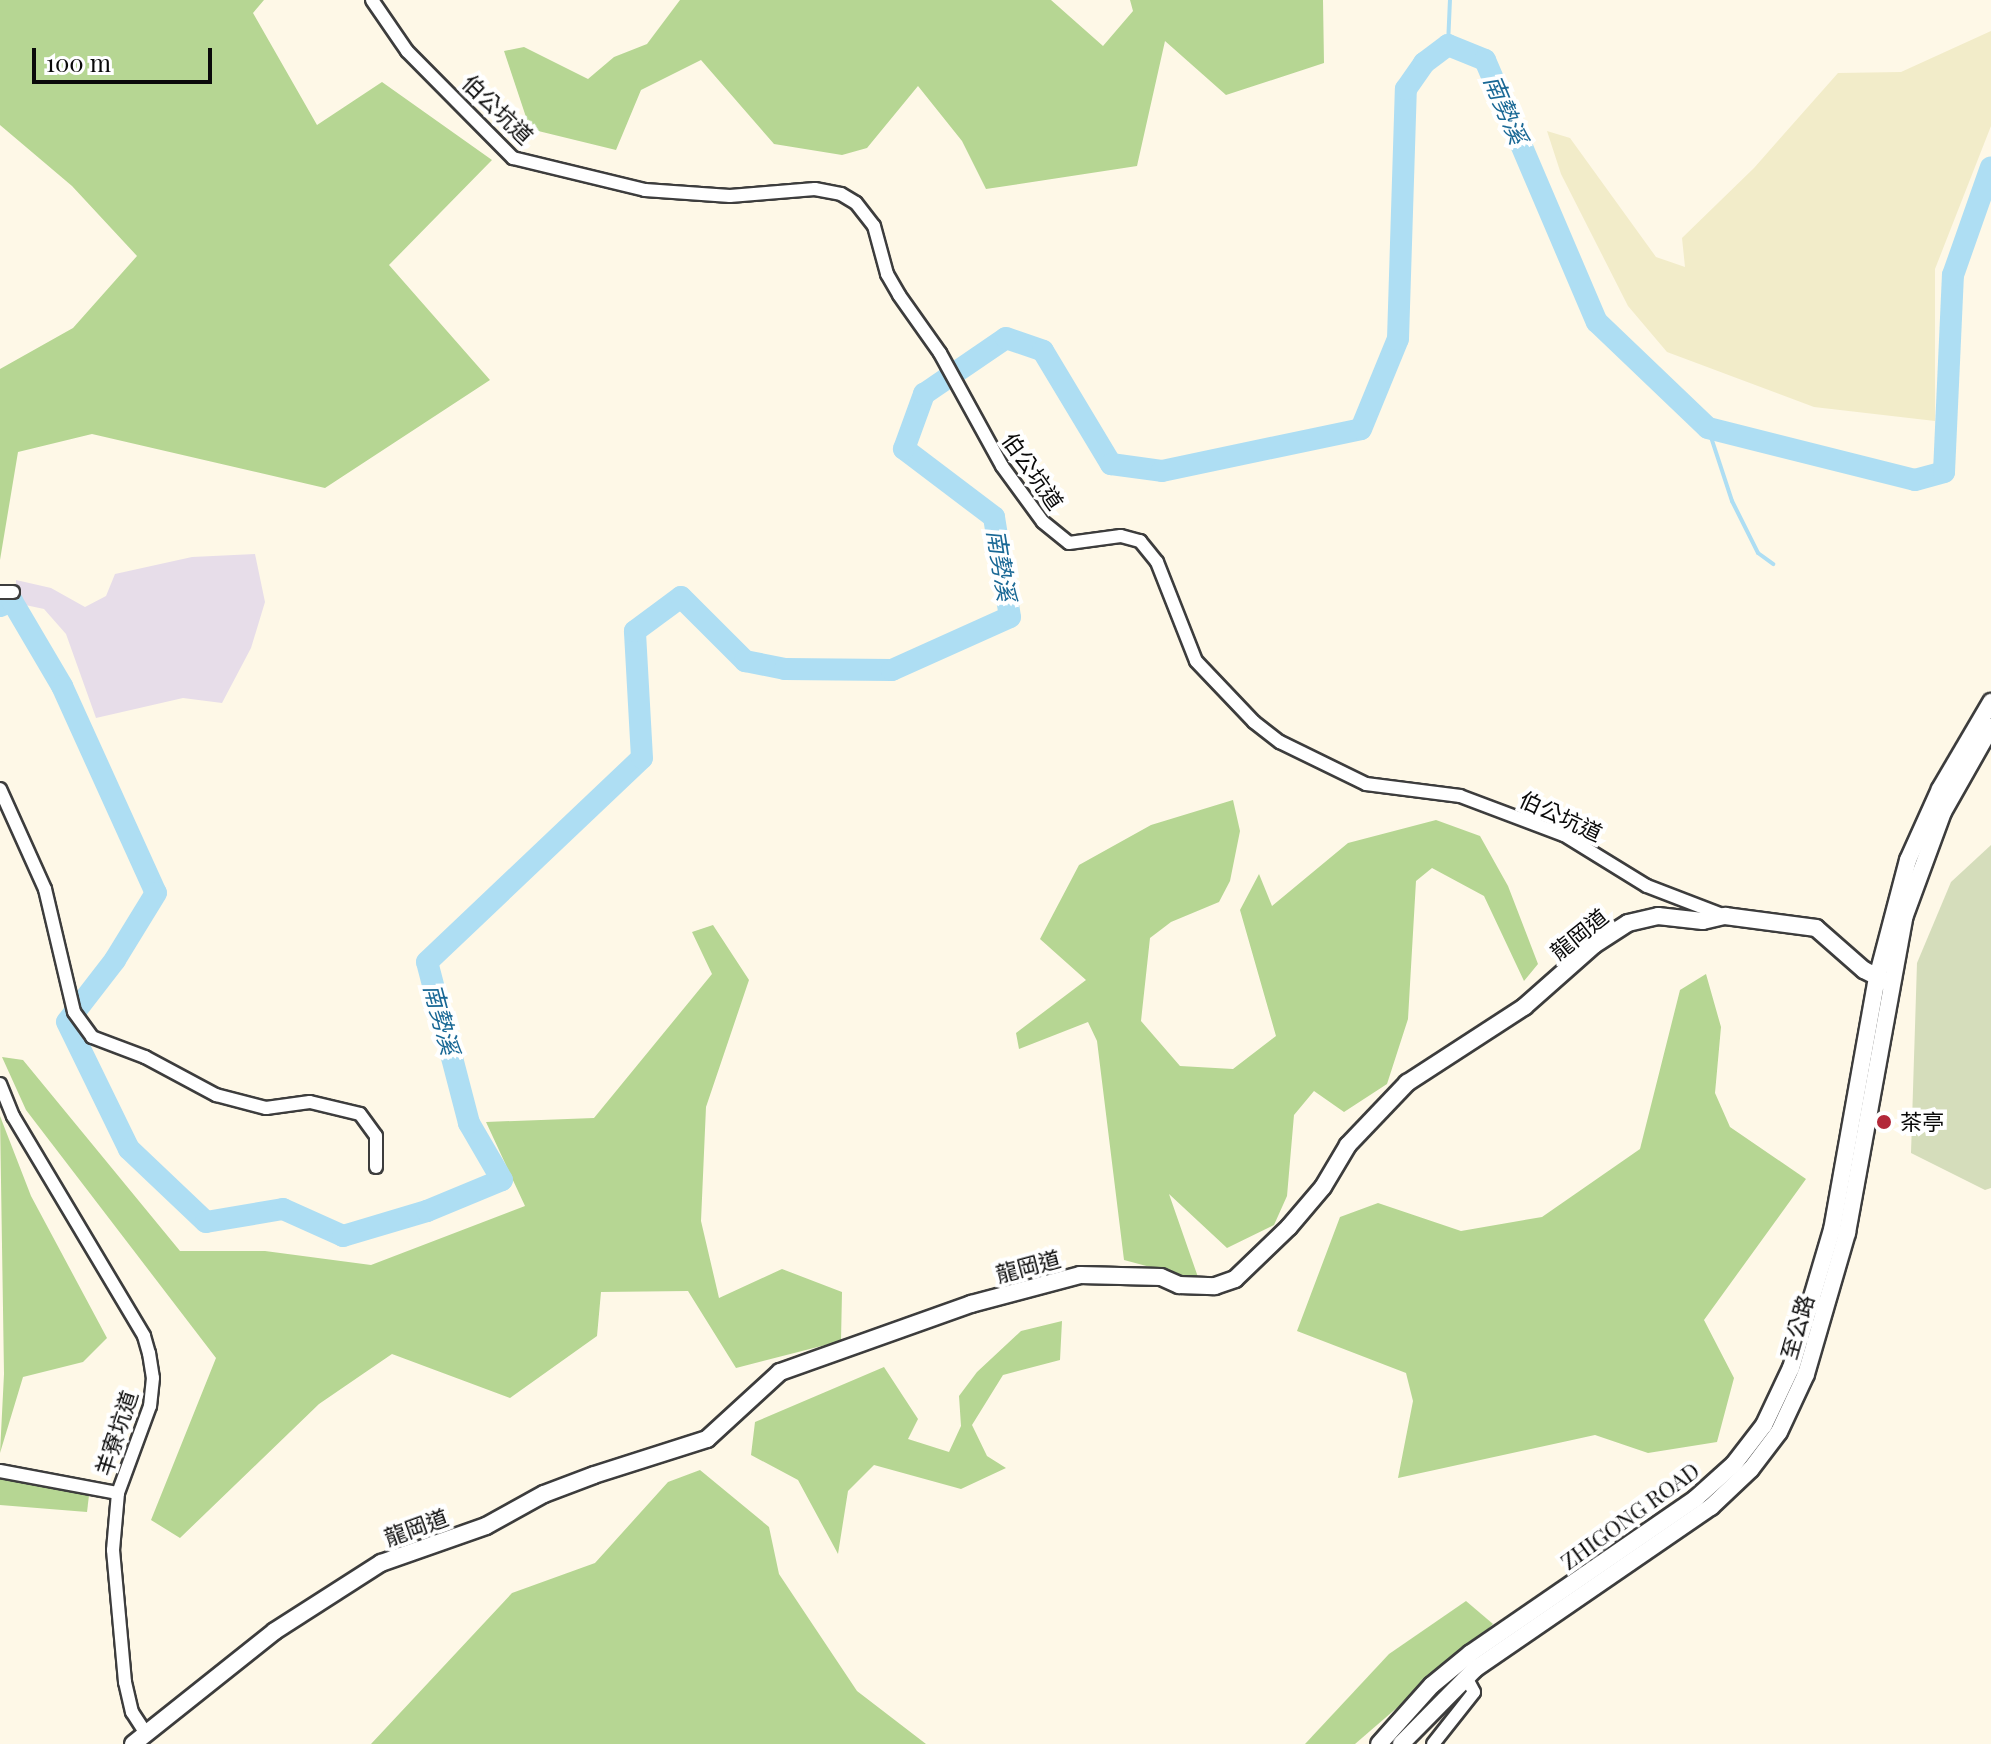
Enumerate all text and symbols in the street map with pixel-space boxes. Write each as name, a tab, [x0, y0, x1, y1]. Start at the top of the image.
scale bar	[36, 32, 216, 82]
text: 100 m	[46, 46, 111, 78]
street label: 伯公坑道	[457, 69, 539, 149]
water label: 南勢溪	[1479, 70, 1533, 148]
street label: 伯公坑道	[997, 427, 1069, 515]
water label: 南勢溪	[982, 527, 1022, 603]
street label: 伯公坑道	[1516, 785, 1606, 847]
street label: 龍岡道	[1545, 903, 1613, 965]
water label: 南勢溪	[419, 980, 465, 1058]
place label: 茶亭	[1900, 1109, 1944, 1135]
marker: 茶亭	[1875, 1113, 1893, 1131]
street label: 龍岡道	[993, 1245, 1063, 1287]
street label: 至公路	[1775, 1292, 1819, 1362]
street label: 羊寮坑道	[90, 1387, 142, 1479]
street label: ZHIGONG ROAD	[1556, 1457, 1704, 1575]
street label: 龍岡道	[380, 1503, 452, 1551]

